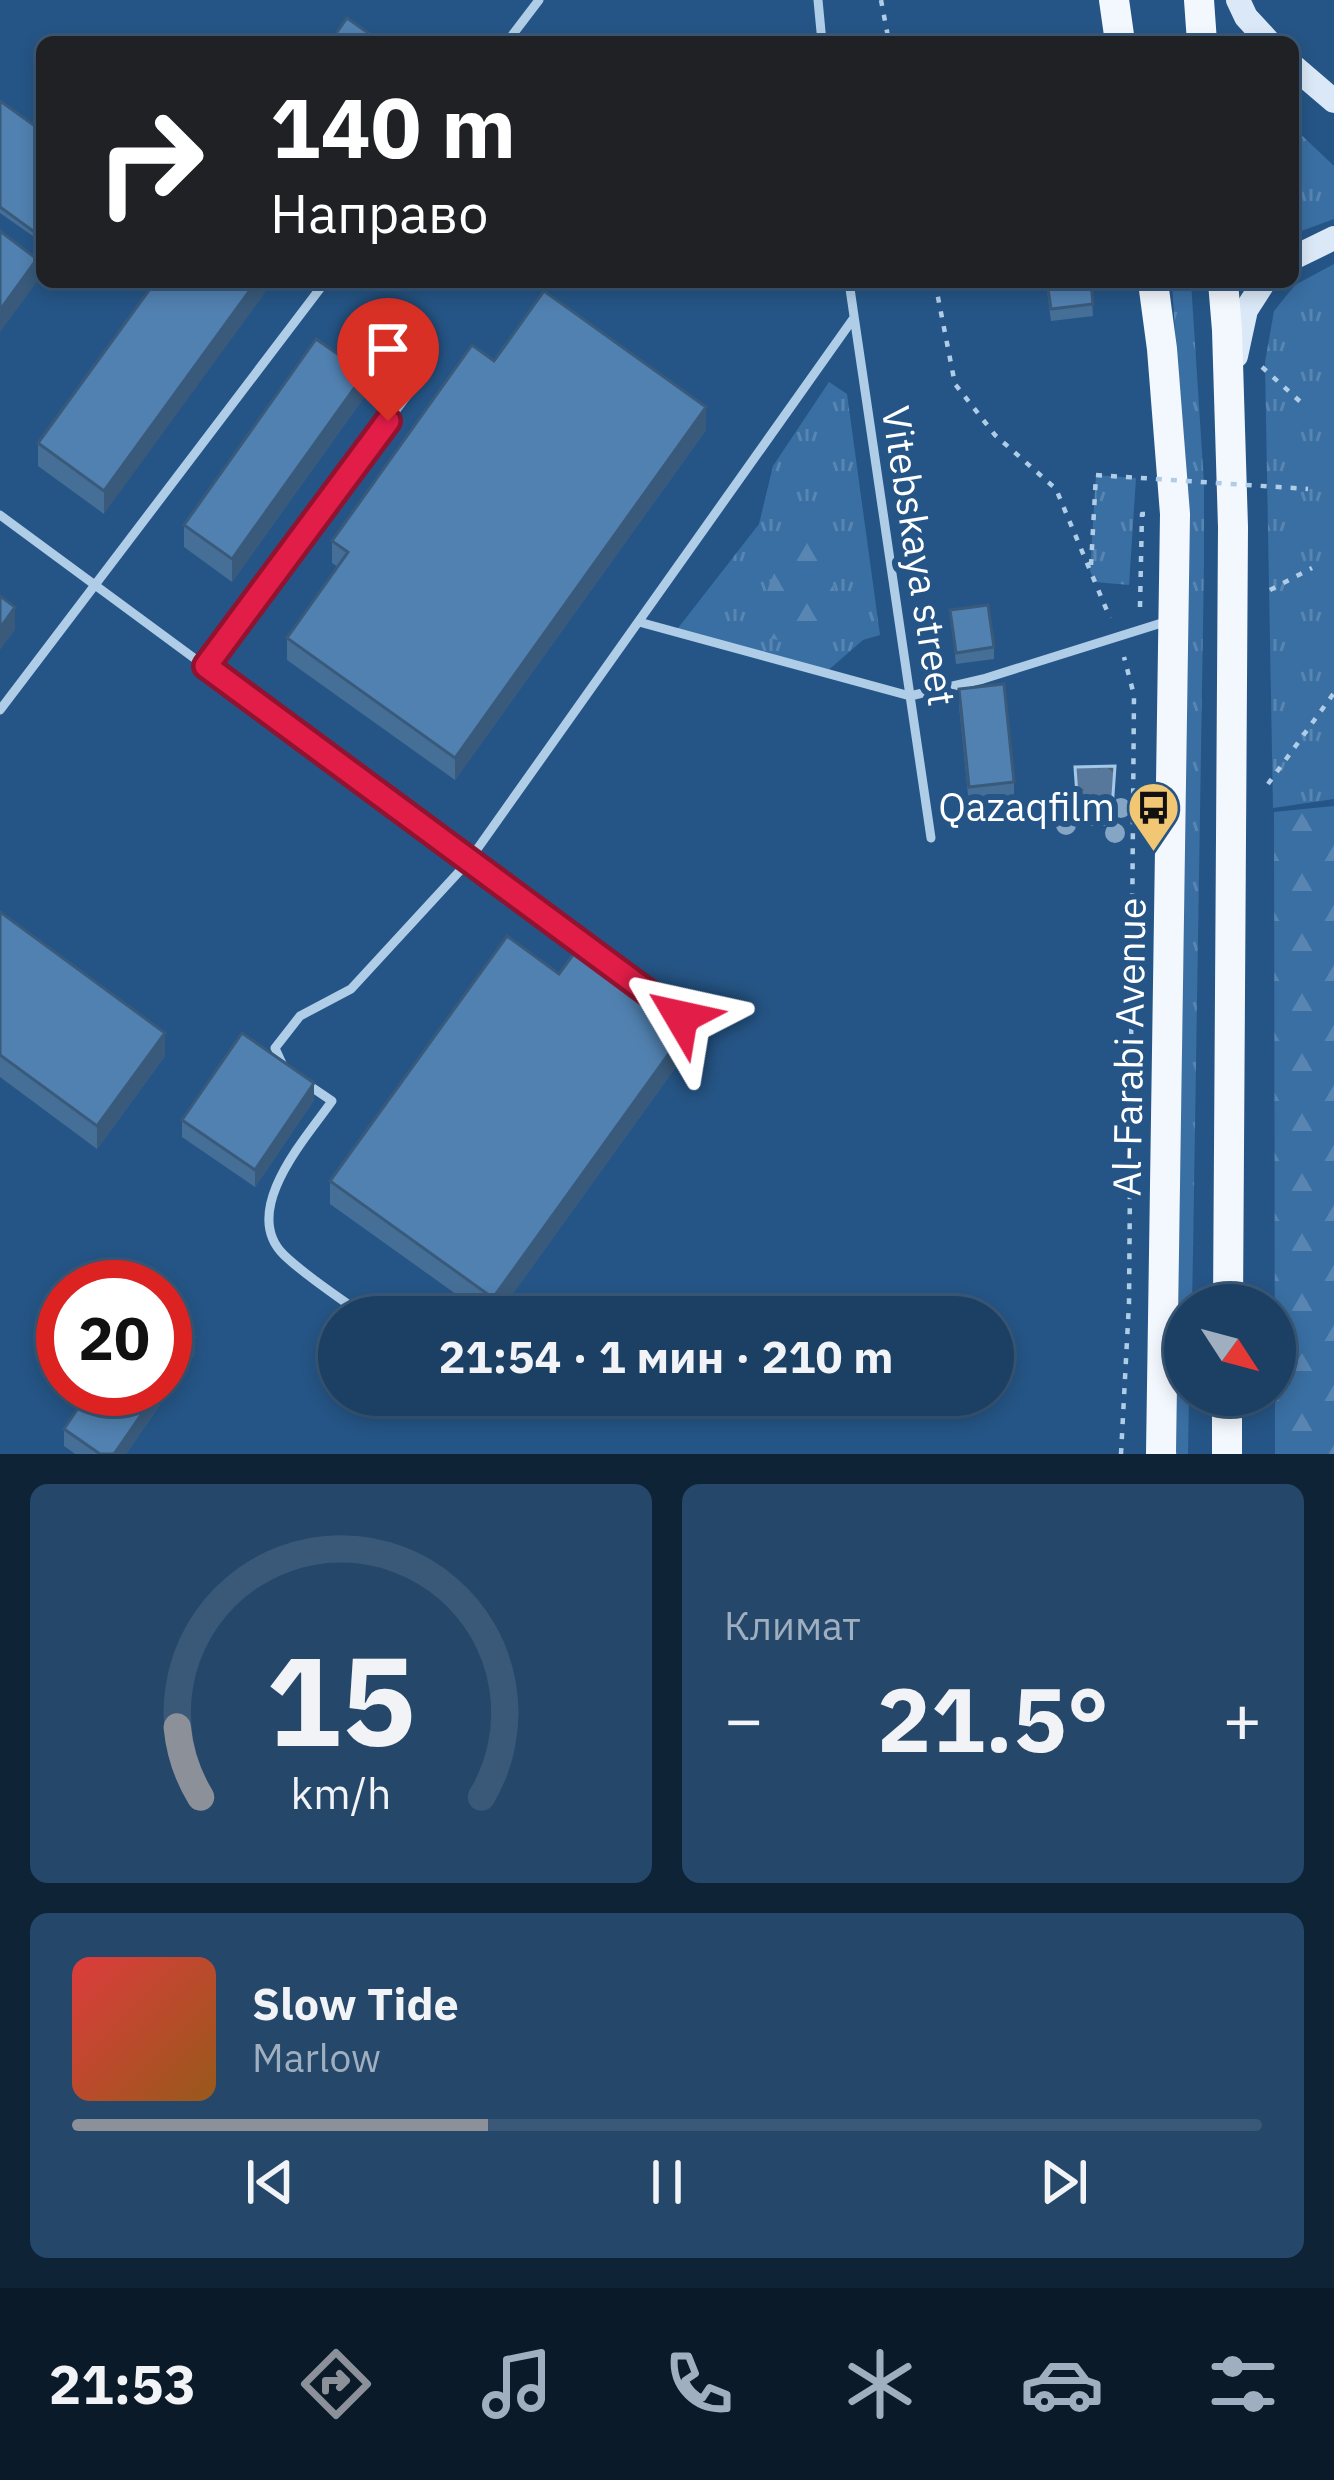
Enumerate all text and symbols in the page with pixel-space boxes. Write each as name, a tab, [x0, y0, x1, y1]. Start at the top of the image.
text: 140 m	[270, 72, 516, 181]
icon: right	[72, 84, 228, 240]
text: Направо	[270, 178, 488, 248]
pin	[337, 298, 439, 421]
icon: arrive	[355, 316, 421, 382]
street label: Vitebskaya street	[871, 402, 968, 710]
bus stop icon: Qazaqfilm	[1126, 779, 1182, 853]
place label: Qazaqfilm	[938, 781, 1115, 832]
street label: Al-Farabi Avenue	[1100, 897, 1157, 1197]
position arrow	[618, 954, 744, 1080]
speed limit sign: 20	[36, 1260, 192, 1416]
north arrow	[1164, 1284, 1296, 1416]
map controls	[1164, 1284, 1296, 1416]
text: 21:54 · 1 мин · 210 m	[439, 1327, 893, 1385]
text: Климат	[724, 1600, 861, 1651]
text: 15	[266, 1618, 416, 1780]
text: 21.5°	[877, 1660, 1109, 1777]
text: −	[724, 1675, 764, 1761]
text: +	[1222, 1675, 1262, 1761]
text: km/h	[291, 1764, 391, 1820]
text: Slow Tide	[252, 1974, 459, 2032]
text: Marlow	[252, 2032, 381, 2083]
icon: previous	[237, 2149, 303, 2215]
icon: pause	[634, 2149, 700, 2215]
icon: next	[1031, 2149, 1097, 2215]
icon: directions	[294, 2342, 378, 2426]
icon: music	[475, 2342, 559, 2426]
icon: phone	[657, 2342, 741, 2426]
icon: climate	[838, 2342, 922, 2426]
icon: car	[1020, 2342, 1104, 2426]
icon: filters	[1201, 2342, 1285, 2426]
text: 21:53	[49, 2349, 196, 2419]

